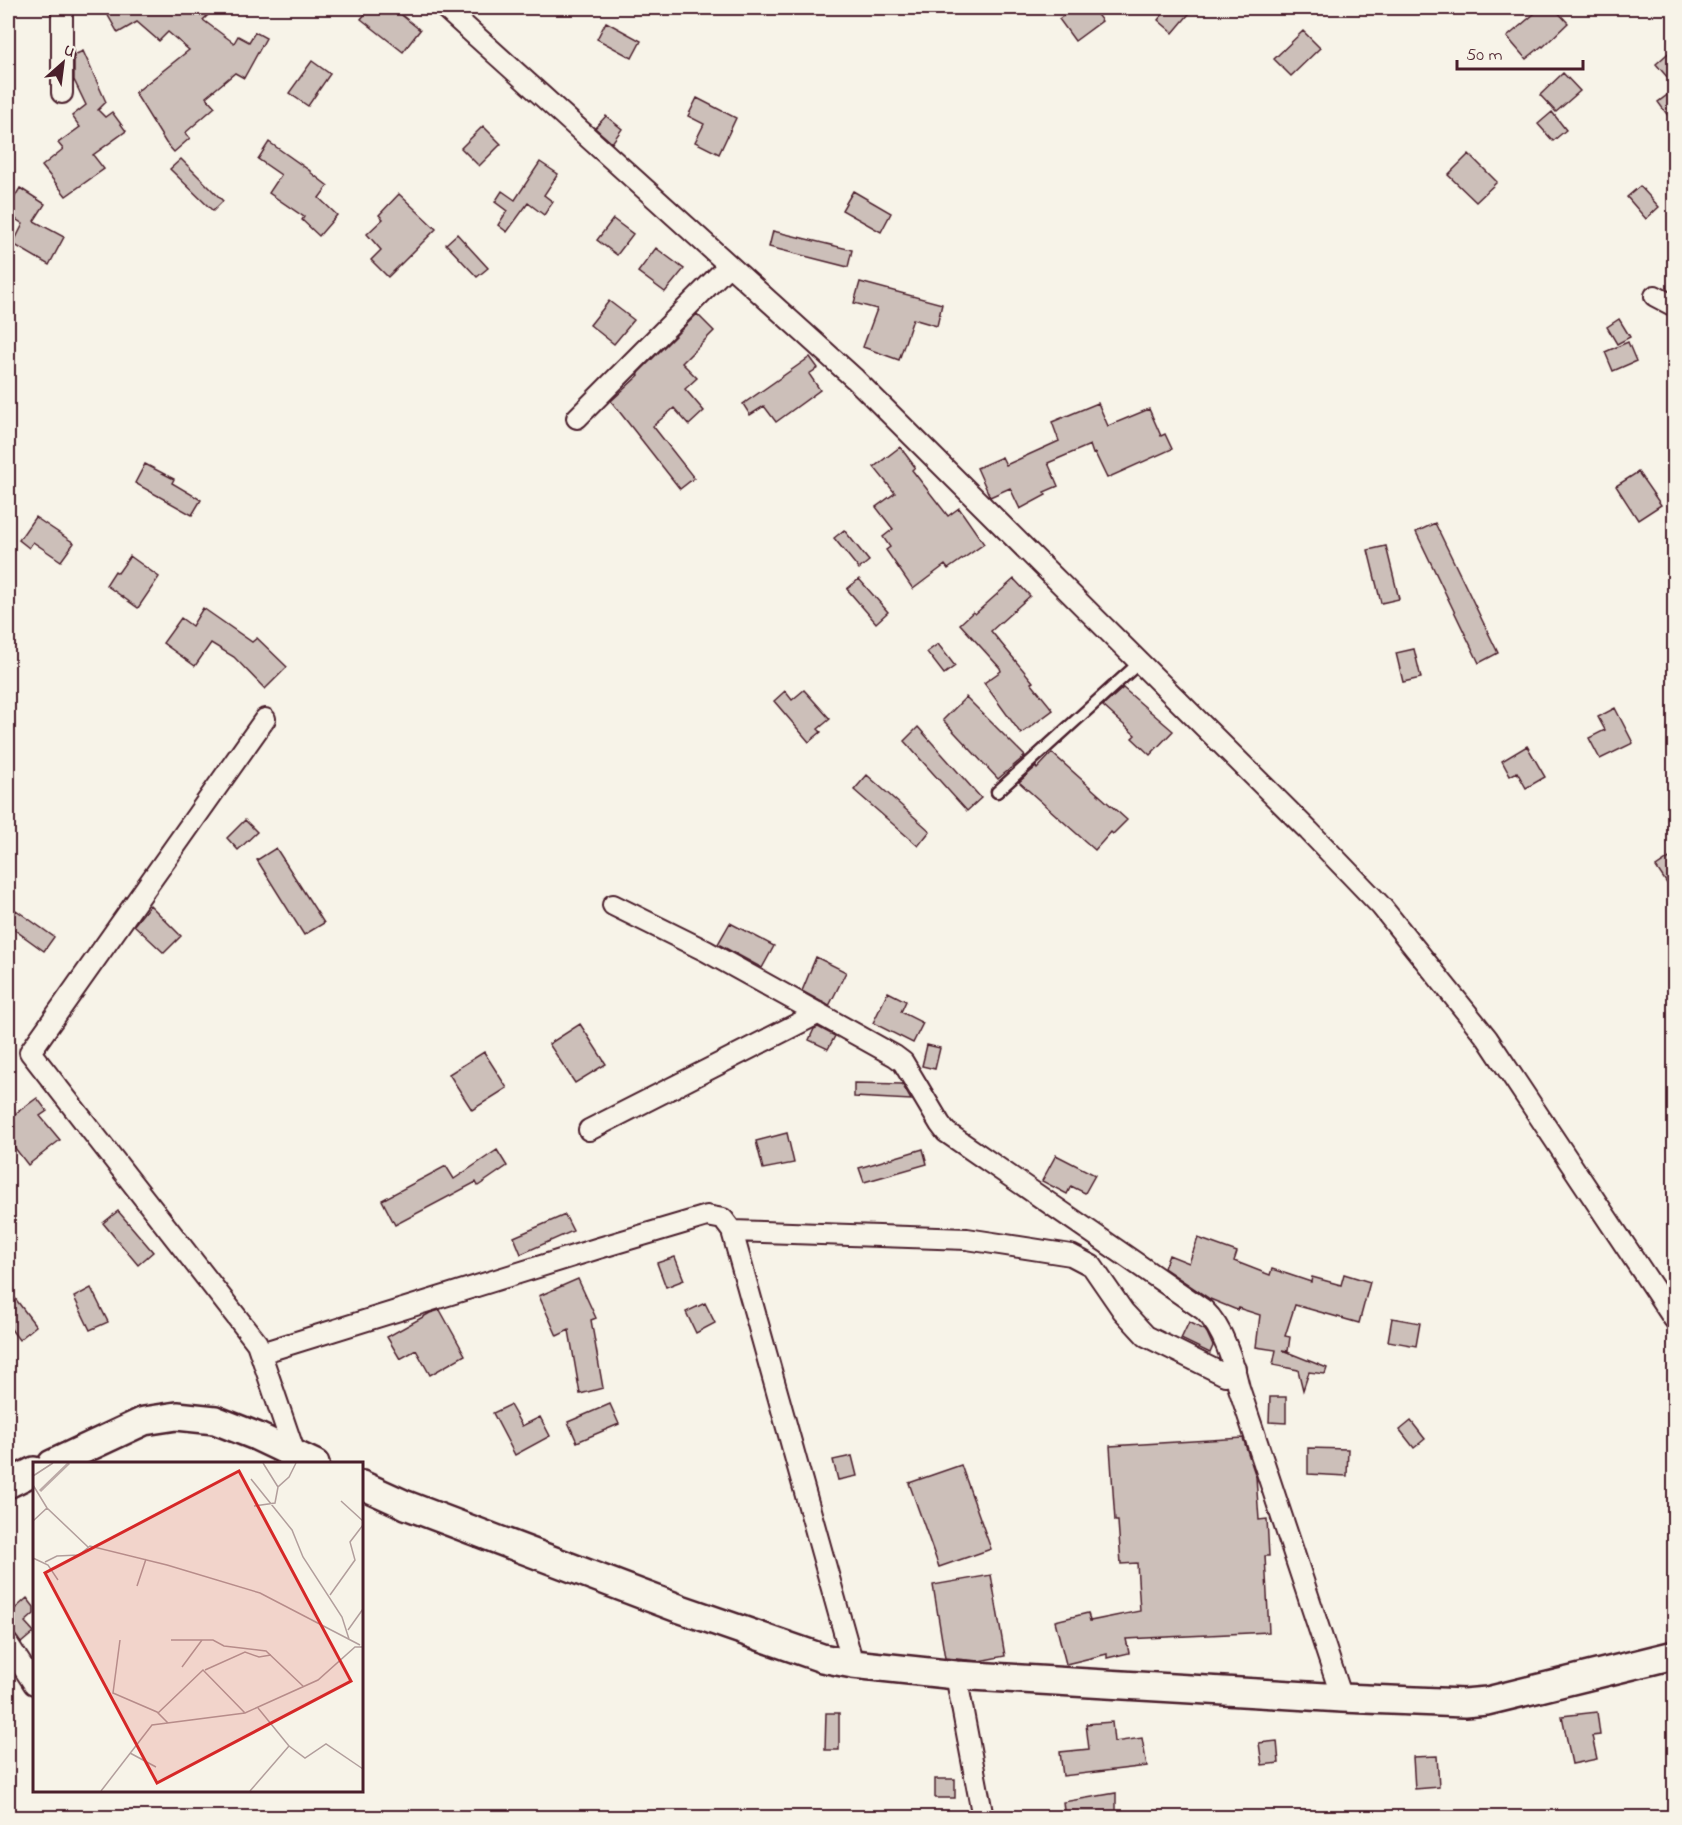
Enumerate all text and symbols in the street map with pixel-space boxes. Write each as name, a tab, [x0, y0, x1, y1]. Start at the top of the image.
north arrow	[33, 33, 93, 93]
scale bar	[1457, 33, 1583, 71]
text: U	[59, 39, 79, 64]
text: 50 m	[1466, 43, 1503, 69]
inset map	[33, 1462, 363, 1792]

